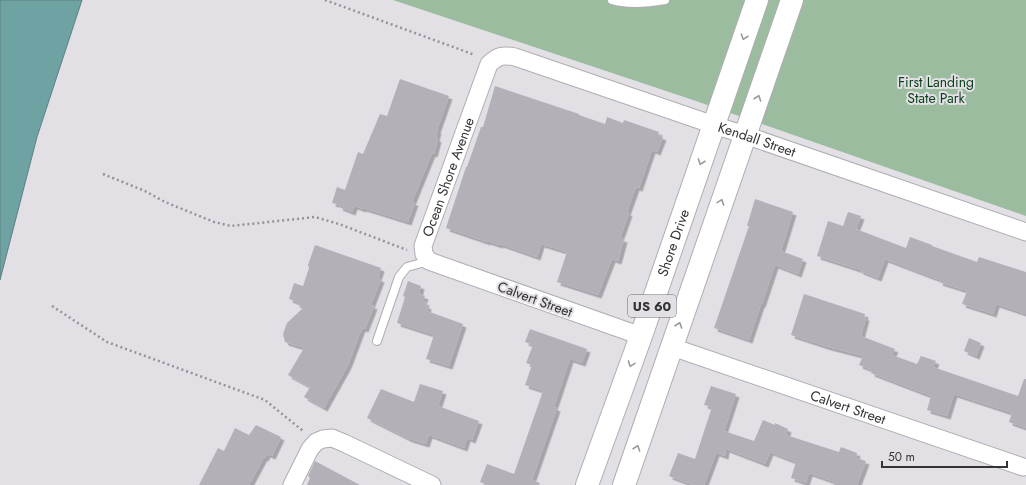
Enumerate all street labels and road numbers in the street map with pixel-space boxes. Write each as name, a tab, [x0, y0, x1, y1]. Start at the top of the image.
street label: Ocean Shore Avenue	[417, 114, 479, 239]
street label: Kendall Street	[715, 117, 799, 162]
street label: Shore Drive	[652, 207, 694, 279]
street label: Calvert Street	[495, 276, 576, 322]
road number: US 60	[628, 295, 676, 317]
street label: Calvert Street	[808, 385, 889, 430]

